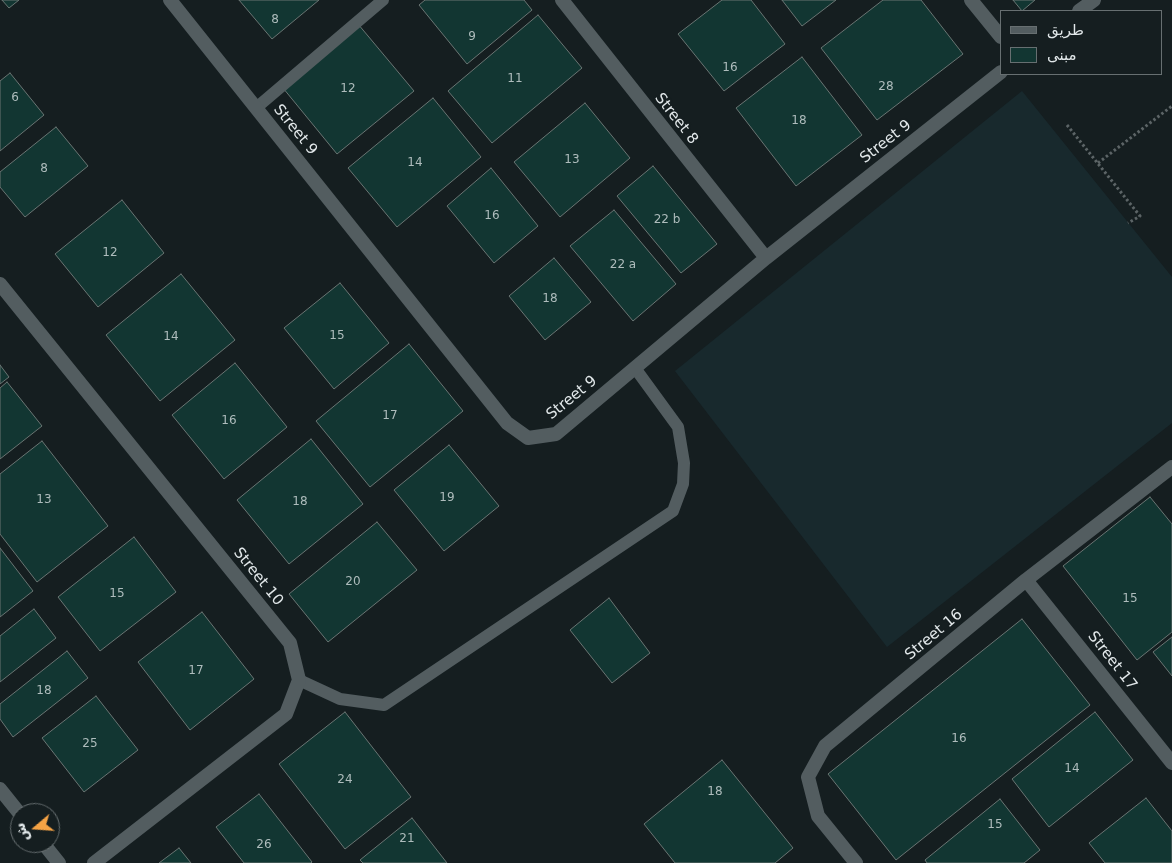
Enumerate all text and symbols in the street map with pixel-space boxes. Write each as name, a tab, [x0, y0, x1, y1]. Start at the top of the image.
legend	[1000, 10, 1162, 75]
house number: 8	[271, 13, 279, 27]
text: طريق	[1047, 21, 1084, 39]
house number: 9	[468, 30, 476, 44]
text: مبنى	[1047, 46, 1077, 64]
house number: 16	[722, 61, 738, 75]
house number: 11	[507, 72, 523, 86]
house number: 28	[878, 80, 894, 94]
house number: 12	[340, 82, 356, 96]
street label: Street 8	[650, 90, 702, 148]
house number: 6	[11, 91, 19, 105]
street label: Street 9	[269, 101, 321, 159]
house number: 18	[791, 114, 807, 128]
street label: Street 9	[857, 116, 915, 168]
house number: 13	[564, 153, 580, 167]
house number: 14	[407, 156, 423, 170]
house number: 8	[40, 162, 48, 176]
house number: 16	[484, 209, 500, 223]
house number: 22 b	[654, 213, 680, 227]
house number: 12	[102, 246, 118, 260]
house number: 22 a	[610, 258, 636, 272]
house number: 18	[542, 292, 558, 306]
house number: 15	[329, 329, 345, 343]
house number: 14	[163, 330, 179, 344]
street label: Street 9	[543, 372, 601, 424]
house number: 17	[382, 409, 398, 423]
house number: 16	[221, 414, 237, 428]
house number: 19	[439, 491, 455, 505]
house number: 13	[36, 493, 52, 507]
house number: 18	[292, 495, 308, 509]
street label: Street 10	[229, 544, 287, 610]
house number: 20	[345, 575, 361, 589]
house number: 15	[109, 587, 125, 601]
house number: 15	[1122, 592, 1138, 606]
street label: Street 16	[902, 606, 966, 664]
street label: Street 17	[1084, 628, 1140, 694]
house number: 17	[188, 664, 204, 678]
house number: 18	[36, 684, 52, 698]
house number: 16	[951, 732, 967, 746]
house number: 25	[82, 737, 98, 751]
house number: 14	[1064, 762, 1080, 776]
house number: 24	[337, 773, 353, 787]
house number: 18	[707, 785, 723, 799]
north arrow	[10, 803, 60, 853]
house number: 15	[987, 818, 1003, 832]
text: ش	[11, 821, 32, 844]
house number: 21	[399, 832, 415, 846]
house number: 26	[256, 838, 272, 852]

